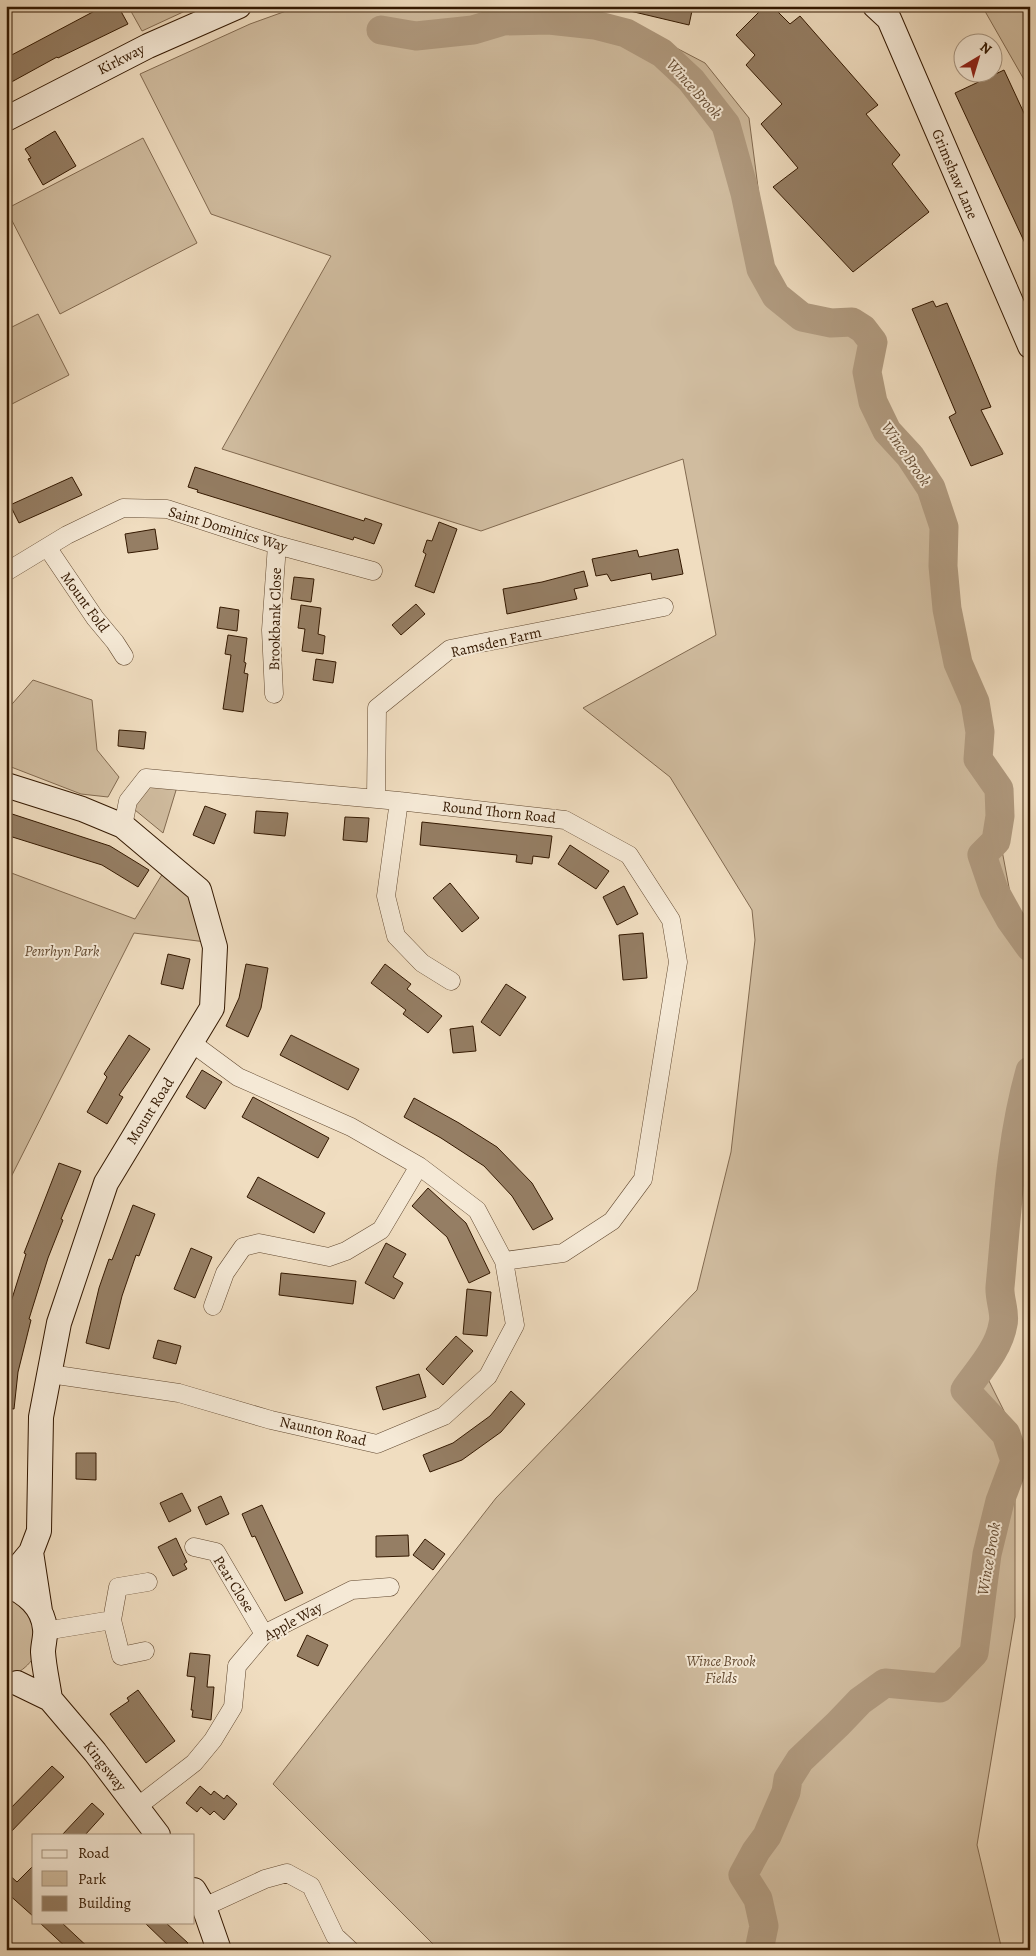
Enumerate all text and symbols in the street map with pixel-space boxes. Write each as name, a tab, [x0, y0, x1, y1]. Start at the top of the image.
north arrow	[954, 32, 1004, 82]
street label: Kirkway	[94, 38, 148, 79]
text: N	[976, 38, 996, 59]
water label: Wince Brook	[661, 54, 727, 124]
street label: Grimshaw Lane	[927, 126, 983, 222]
water label: Wince Brook	[876, 417, 936, 491]
street label: Saint Dominics Way	[166, 501, 290, 557]
street label: Brookbank Close	[264, 567, 286, 671]
street label: Mount Fold	[56, 568, 114, 637]
street label: Ramsden Farm	[449, 622, 544, 662]
street label: Round Thorn Road	[441, 796, 558, 828]
park label: Penrhyn Park	[25, 941, 100, 961]
street label: Mount Road	[122, 1073, 179, 1148]
street label: Naunton Road	[278, 1411, 369, 1451]
water label: Wince Brook	[972, 1521, 1006, 1597]
street label: Pear Close	[209, 1552, 259, 1616]
street label: Apple Way	[259, 1597, 326, 1646]
park label: Wince Brook Fields	[686, 1651, 756, 1688]
street label: Kingsway	[79, 1737, 131, 1796]
legend	[32, 1834, 195, 1924]
text: Road	[78, 1843, 110, 1863]
text: Park	[78, 1869, 107, 1889]
text: Building	[78, 1893, 131, 1913]

